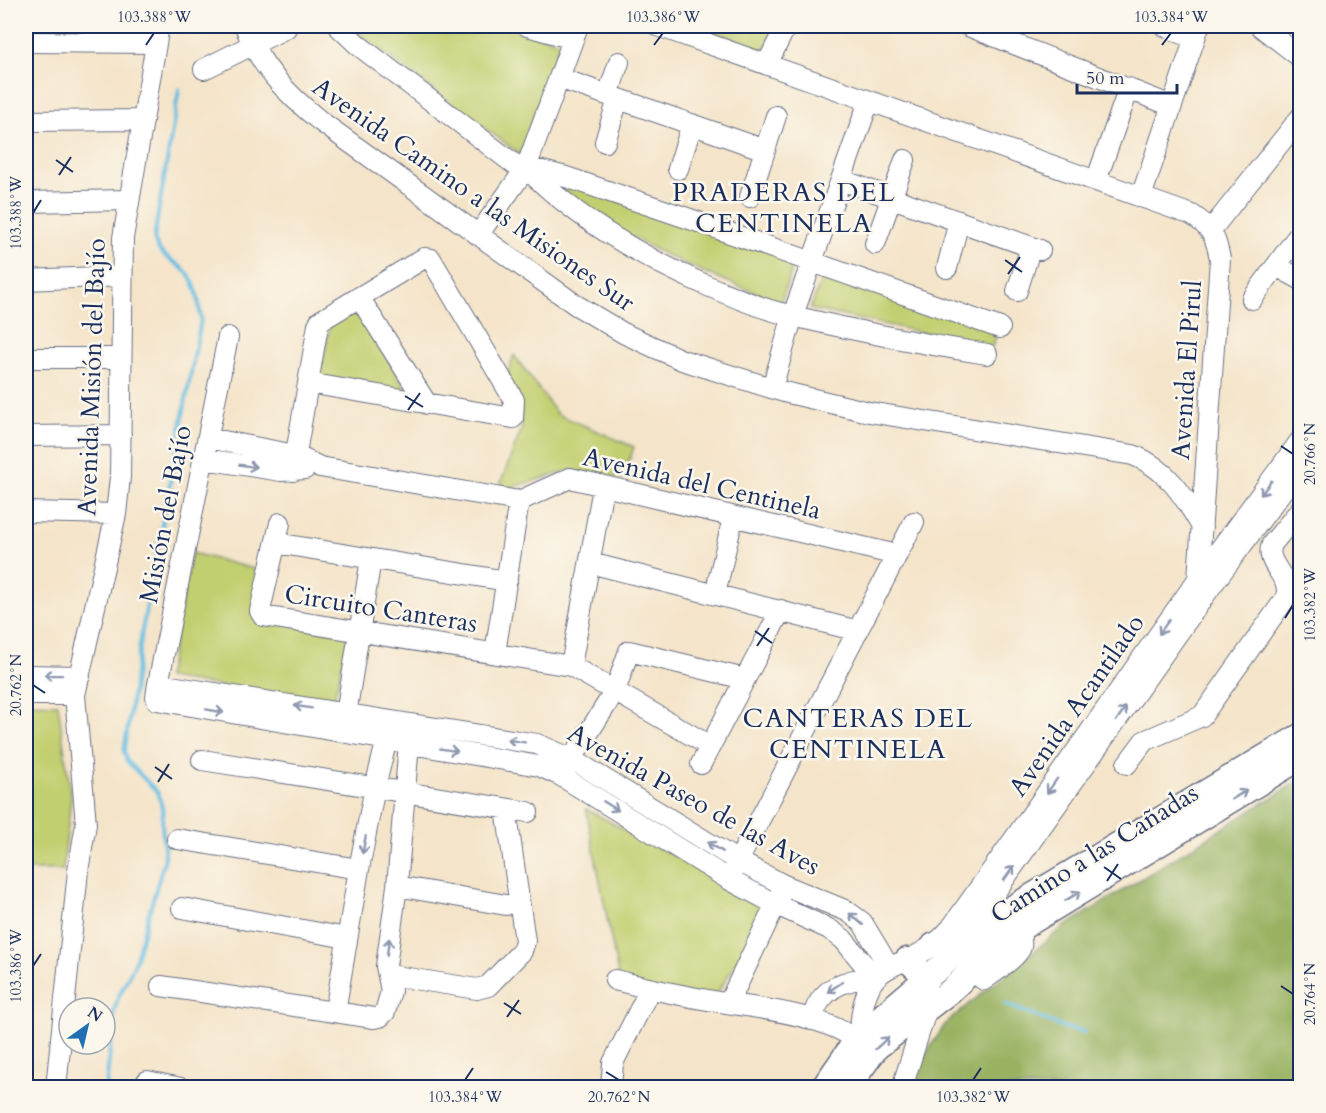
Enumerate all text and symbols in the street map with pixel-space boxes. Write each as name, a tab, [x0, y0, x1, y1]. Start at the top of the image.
text: 103.388°W	[117, 7, 192, 27]
text: 103.386°W	[626, 7, 701, 27]
text: 103.384°W	[1134, 7, 1209, 27]
scale bar	[1077, 57, 1178, 95]
text: 50 m	[1086, 66, 1125, 91]
street label: Avenida Camino a las Misiones Sur	[305, 69, 642, 320]
district label: PRADERAS DEL CENTINELA	[672, 174, 896, 242]
text: 103.388°W	[6, 175, 26, 250]
street label: Avenida Misión del Bajío	[69, 237, 114, 517]
street label: Avenida El Pirul	[1163, 279, 1210, 461]
street label: Misión del Bajío	[131, 422, 200, 606]
text: 20.766°N	[1300, 422, 1320, 485]
street label: Avenida del Centinela	[579, 439, 824, 528]
one-way arrow	[238, 460, 257, 471]
one-way arrow	[1259, 479, 1272, 495]
text: 103.382°W	[1300, 567, 1320, 642]
street label: Circuito Canteras	[282, 576, 480, 641]
street label: Avenida Acantilado	[1000, 607, 1152, 803]
one-way arrow	[1158, 618, 1170, 634]
text: 20.762°N	[6, 653, 26, 716]
one-way arrow	[43, 670, 63, 681]
district label: CANTERAS DEL CENTINELA	[743, 700, 973, 768]
one-way arrow	[294, 701, 314, 712]
one-way arrow	[204, 706, 224, 717]
one-way arrow	[1115, 706, 1127, 722]
street label: Avenida Paseo de las Aves	[561, 715, 826, 884]
one-way arrow	[507, 736, 527, 747]
one-way arrow	[438, 745, 458, 756]
street label: Camino a las Cañadas	[984, 775, 1205, 932]
one-way arrow	[1046, 778, 1058, 794]
one-way arrow	[1230, 788, 1247, 800]
one-way arrow	[602, 801, 619, 813]
one-way arrow	[358, 834, 369, 854]
one-way arrow	[707, 840, 724, 852]
one-way arrow	[1003, 865, 1015, 881]
one-way arrow	[1064, 890, 1081, 902]
one-way arrow	[849, 912, 864, 926]
text: 103.386°W	[6, 928, 26, 1003]
one-way arrow	[383, 938, 394, 958]
text: 20.764°N	[1300, 962, 1320, 1025]
one-way arrow	[827, 981, 844, 994]
north arrow	[57, 996, 117, 1056]
text: N	[83, 1001, 107, 1027]
one-way arrow	[874, 1036, 889, 1050]
text: 103.384°W	[428, 1087, 503, 1107]
text: 20.762°N	[588, 1087, 651, 1107]
text: 103.382°W	[936, 1087, 1011, 1107]

